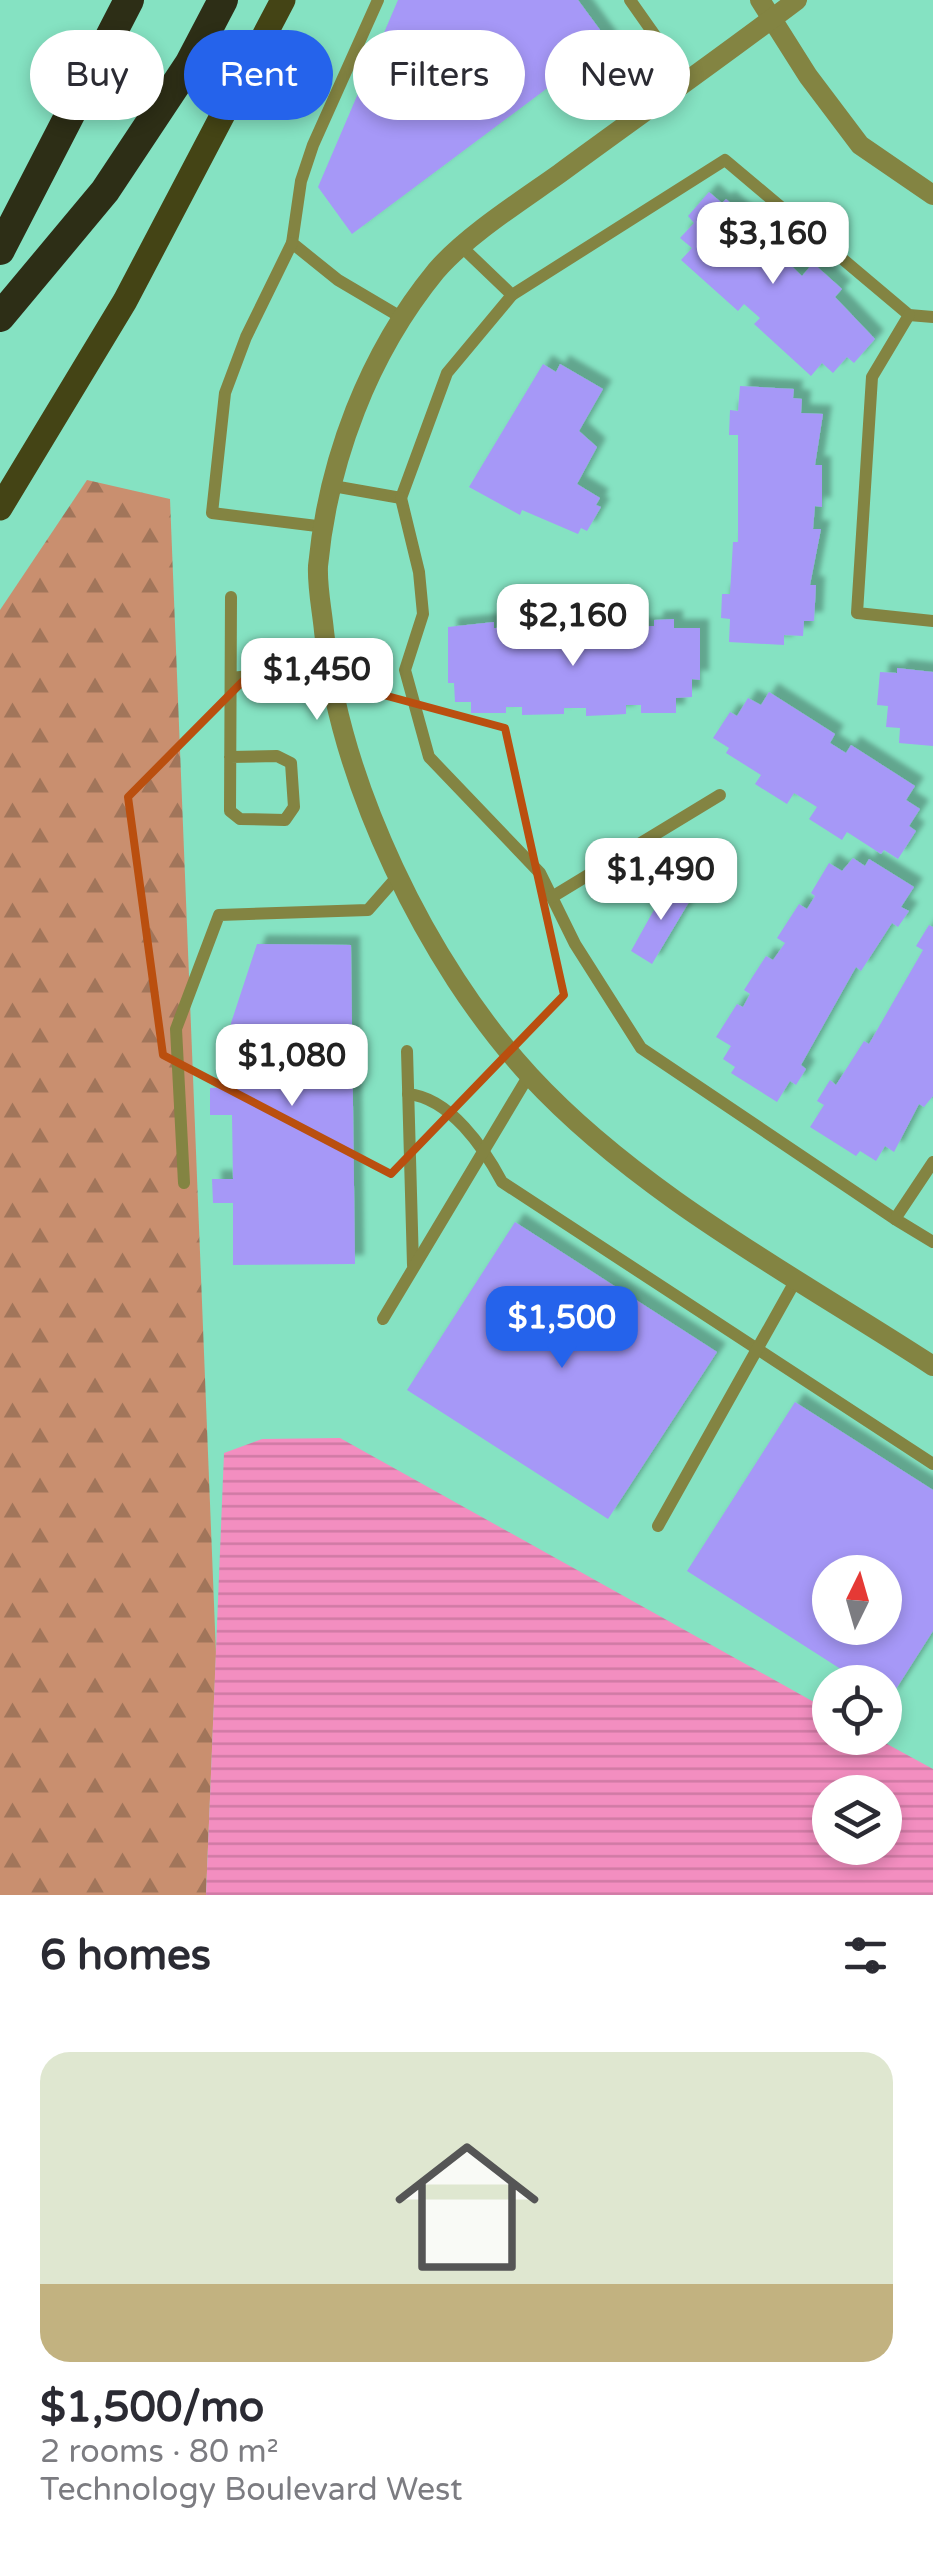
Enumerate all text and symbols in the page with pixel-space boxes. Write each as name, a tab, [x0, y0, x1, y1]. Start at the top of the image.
chip: Buy	[30, 30, 164, 120]
chip: Rent	[184, 30, 333, 120]
chip: Filters	[353, 30, 525, 120]
chip: New	[545, 30, 690, 120]
pin: $3,160	[692, 202, 854, 287]
text: $3,160	[719, 215, 827, 253]
pin: $2,160	[492, 584, 654, 669]
text: $2,160	[519, 597, 627, 635]
pin: $1,450	[236, 638, 398, 723]
text: $1,450	[263, 651, 371, 689]
pin: $1,490	[580, 838, 742, 923]
text: $1,490	[607, 851, 715, 889]
pin: $1,080	[211, 1024, 373, 1109]
text: $1,080	[238, 1037, 346, 1075]
pin: $1,500	[481, 1286, 643, 1371]
text: $1,500	[508, 1299, 616, 1337]
north arrow	[812, 1555, 902, 1645]
map controls	[812, 1555, 902, 1865]
button: locate	[812, 1665, 902, 1755]
button: layers	[812, 1775, 902, 1865]
icon: filters	[838, 1928, 893, 1983]
text: 6 homes	[40, 1930, 211, 1981]
icon: home	[377, 2117, 557, 2297]
text: $1,500/mo	[40, 2382, 264, 2433]
text: 2 rooms · 80 m²	[40, 2433, 279, 2471]
text: Technology Boulevard West	[40, 2471, 463, 2509]

